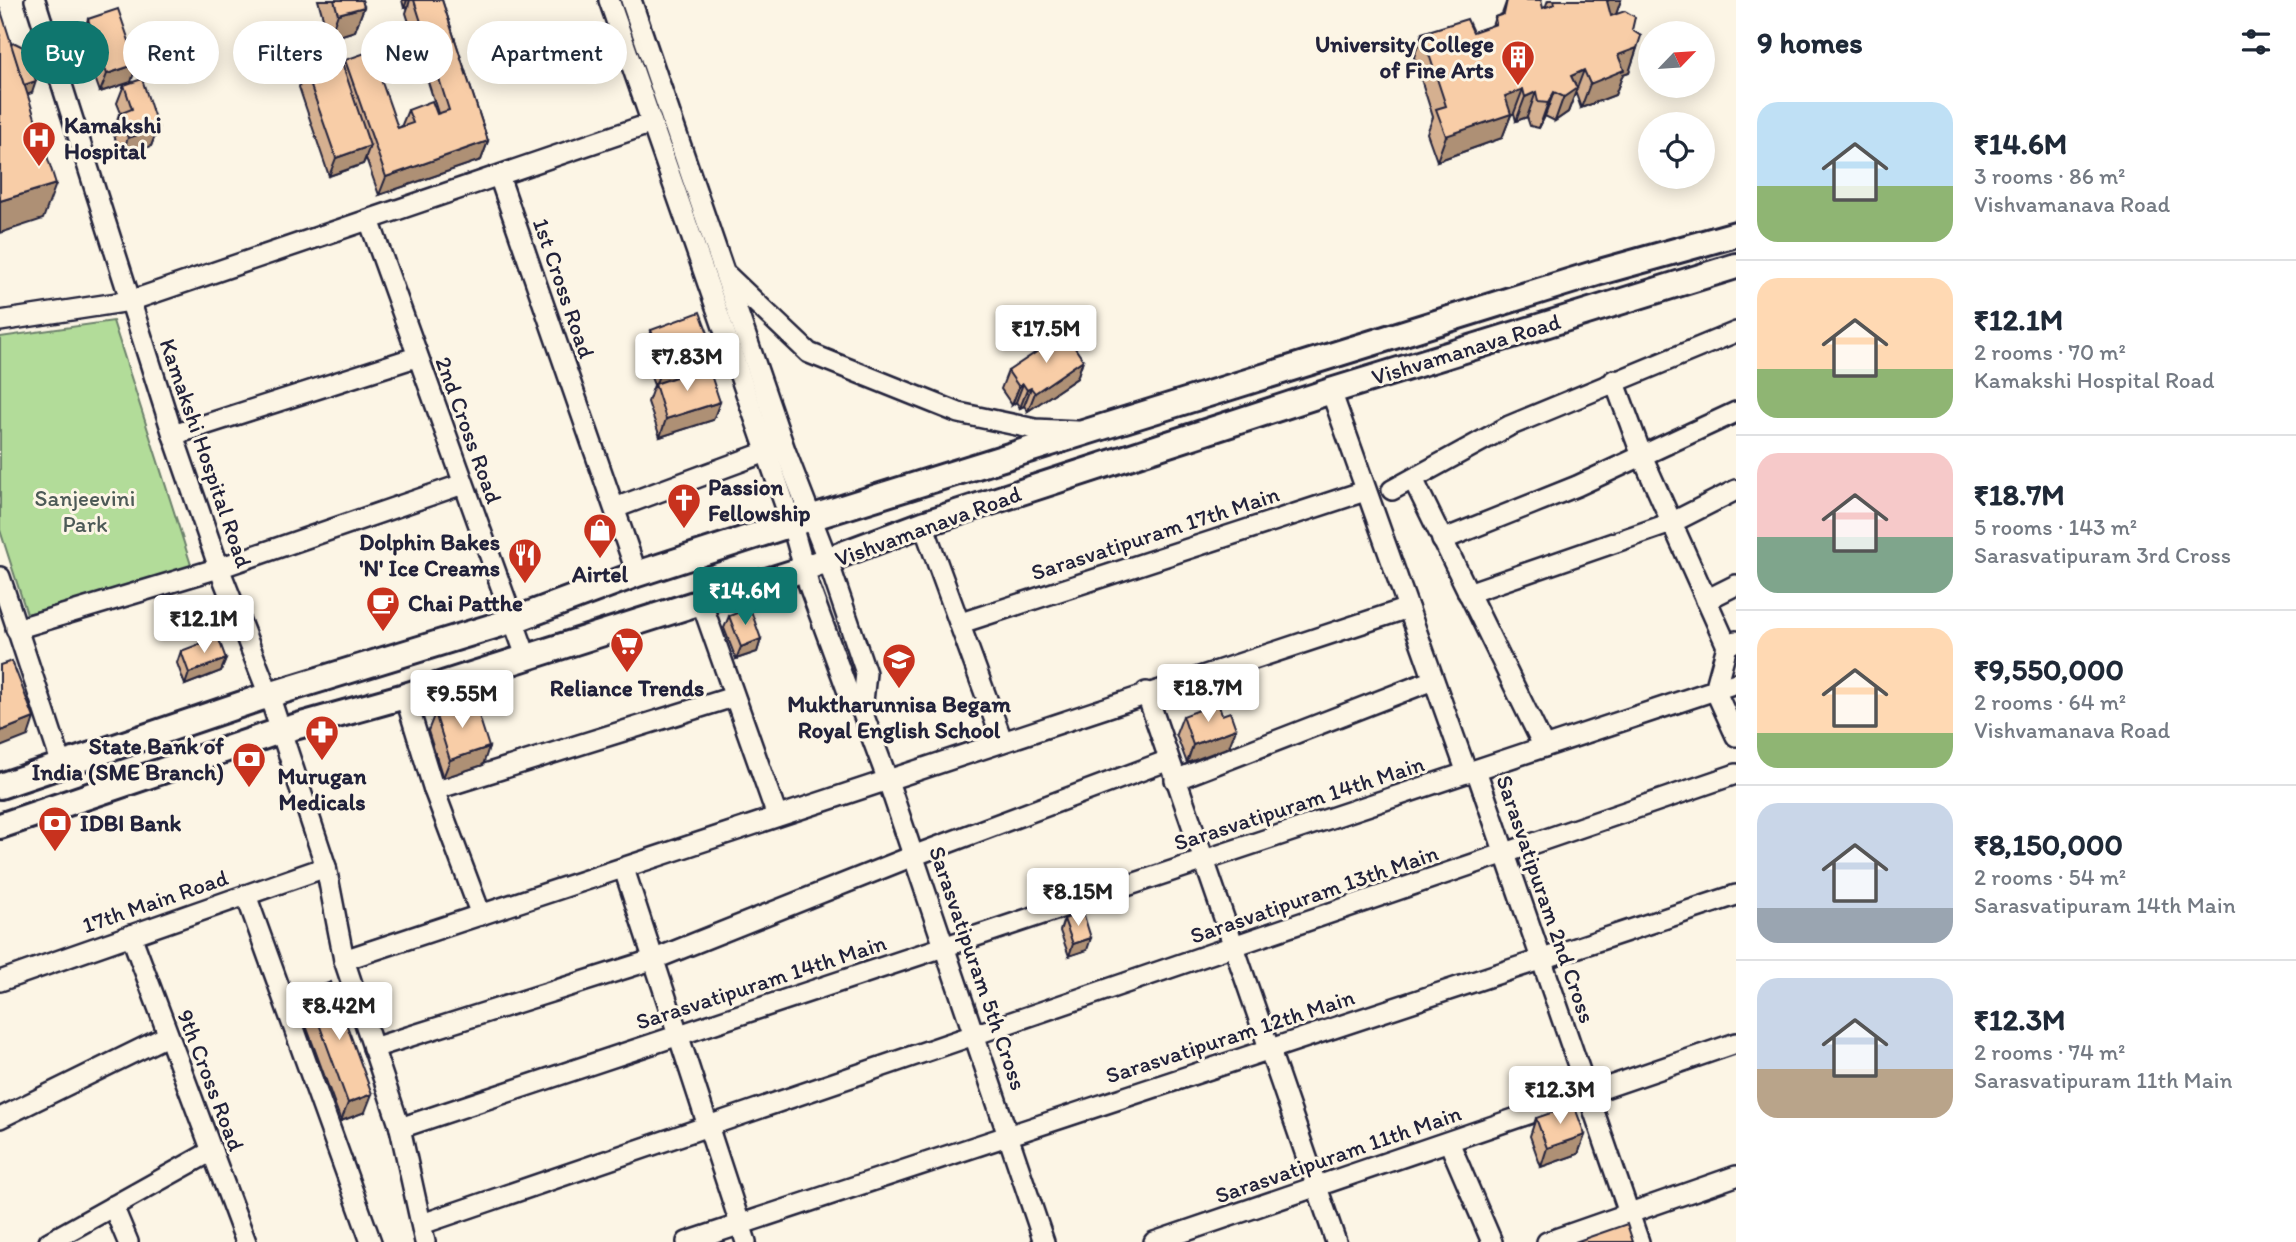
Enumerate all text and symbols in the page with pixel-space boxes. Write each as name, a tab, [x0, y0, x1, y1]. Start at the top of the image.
chip: Buy	[21, 21, 109, 84]
chip: Rent	[123, 21, 219, 84]
chip: Filters	[233, 21, 347, 84]
chip: New	[361, 21, 453, 84]
chip: Apartment	[467, 21, 627, 84]
north arrow	[1638, 21, 1715, 98]
map controls	[1638, 21, 1715, 189]
icon: filters	[2237, 23, 2275, 61]
text: 9 homes	[1757, 24, 1863, 61]
place label: University College of Fine Arts	[1315, 30, 1494, 84]
building icon: University College of Fine Arts	[1499, 38, 1537, 87]
place label: Kamakshi Hospital	[64, 111, 162, 165]
button: locate	[1638, 112, 1715, 189]
hospital icon: Kamakshi Hospital	[20, 119, 58, 168]
text: ₹14.6M	[1974, 125, 2067, 162]
icon: home	[1813, 130, 1897, 214]
text: 3 rooms · 86 m²	[1974, 162, 2126, 190]
text: Vishvamanava Road	[1974, 190, 2170, 218]
street label: 1st Cross Road	[527, 214, 601, 362]
text: ₹12.1M	[1974, 301, 2063, 338]
pin: ₹17.5M	[989, 306, 1103, 365]
icon: home	[1813, 306, 1897, 390]
street label: Vishvamanava Road	[1368, 307, 1564, 391]
text: ₹17.5M	[1011, 314, 1081, 342]
pin: ₹7.83M	[630, 334, 744, 393]
street label: Kamakshi Hospital Road	[154, 335, 259, 572]
text: 2 rooms · 70 m²	[1974, 338, 2126, 366]
text: ₹7.83M	[651, 342, 723, 370]
street label: 2nd Cross Road	[429, 353, 509, 508]
text: Kamakshi Hospital Road	[1974, 366, 2214, 394]
place label: Passion Fellowship	[708, 473, 810, 527]
text: ₹18.7M	[1974, 476, 2065, 513]
street label: Vishvamanava Road	[831, 479, 1025, 573]
street label: Sarasvatipuram 17th Main	[1027, 480, 1283, 586]
church icon: Passion Fellowship	[665, 481, 703, 530]
icon: home	[1813, 481, 1897, 565]
park label: Sanjeevini Park	[34, 484, 136, 538]
shop icon: Airtel	[581, 511, 619, 560]
text: 5 rooms · 143 m²	[1974, 513, 2137, 541]
place label: Dolphin Bakes 'N' Ice Creams	[359, 528, 500, 582]
restaurant icon: Dolphin Bakes 'N' Ice Creams	[506, 536, 544, 585]
text: Sarasvatipuram 3rd Cross	[1974, 541, 2231, 569]
place label: Airtel	[571, 560, 628, 588]
pin: ₹14.6M	[688, 568, 802, 627]
text: ₹14.6M	[709, 576, 781, 604]
cafe icon: Chai Patthe	[364, 584, 402, 633]
place label: Chai Patthe	[408, 589, 523, 617]
pin: ₹12.1M	[147, 596, 261, 655]
text: ₹12.1M	[170, 604, 238, 632]
supermarket icon: Reliance Trends	[608, 625, 646, 674]
school or university icon: Muktharunnisa Begam Royal English School	[880, 641, 918, 690]
text: ₹9,550,000	[1974, 651, 2124, 688]
icon: home	[1813, 656, 1897, 740]
pin: ₹18.7M	[1151, 664, 1265, 724]
pin: ₹9.55M	[405, 670, 519, 730]
text: ₹18.7M	[1173, 673, 1243, 701]
place label: Reliance Trends	[550, 674, 704, 702]
text: ₹9.55M	[426, 679, 498, 707]
text: 2 rooms · 64 m²	[1974, 688, 2126, 716]
place label: Muktharunnisa Begam Royal English School	[787, 690, 1011, 744]
pharmacy icon: Murugan Medicals	[303, 713, 341, 762]
text: Vishvamanava Road	[1974, 716, 2170, 744]
place label: State Bank of India (SME Branch)	[32, 732, 224, 786]
bank icon: State Bank of India (SME Branch)	[230, 740, 268, 789]
street label: Sarasvatipuram 14th Main	[1170, 749, 1428, 857]
place label: Murugan Medicals	[277, 762, 368, 816]
street label: Sarasvatipuram 2nd Cross	[1490, 771, 1602, 1027]
bank icon: IDBI Bank	[36, 804, 74, 853]
place label: IDBI Bank	[80, 809, 182, 837]
text: ₹8,150,000	[1974, 826, 2123, 863]
icon: home	[1813, 831, 1897, 915]
street label: Sarasvatipuram 13th Main	[1186, 838, 1442, 950]
street label: Sarasvatipuram 5th Cross	[923, 842, 1033, 1094]
street label: 17th Main Road	[78, 863, 232, 939]
text: 2 rooms · 54 m²	[1974, 863, 2126, 891]
pin: ₹8.15M	[1021, 869, 1135, 928]
text: ₹8.15M	[1043, 877, 1113, 905]
text: Sarasvatipuram 14th Main	[1974, 891, 2236, 919]
street label: Sarasvatipuram 14th Main	[632, 928, 890, 1036]
pin: ₹8.42M	[282, 982, 396, 1042]
street label: Sarasvatipuram 12th Main	[1102, 983, 1358, 1089]
text: ₹8.42M	[302, 991, 376, 1019]
text: ₹12.3M	[1974, 1001, 2066, 1038]
street label: 9th Cross Road	[171, 1005, 251, 1155]
icon: home	[1813, 1006, 1897, 1090]
text: 2 rooms · 74 m²	[1974, 1038, 2126, 1066]
pin: ₹12.3M	[1503, 1066, 1617, 1126]
text: Sarasvatipuram 11th Main	[1974, 1066, 2233, 1094]
text: ₹12.3M	[1525, 1075, 1595, 1103]
street label: Sarasvatipuram 11th Main	[1211, 1099, 1465, 1209]

